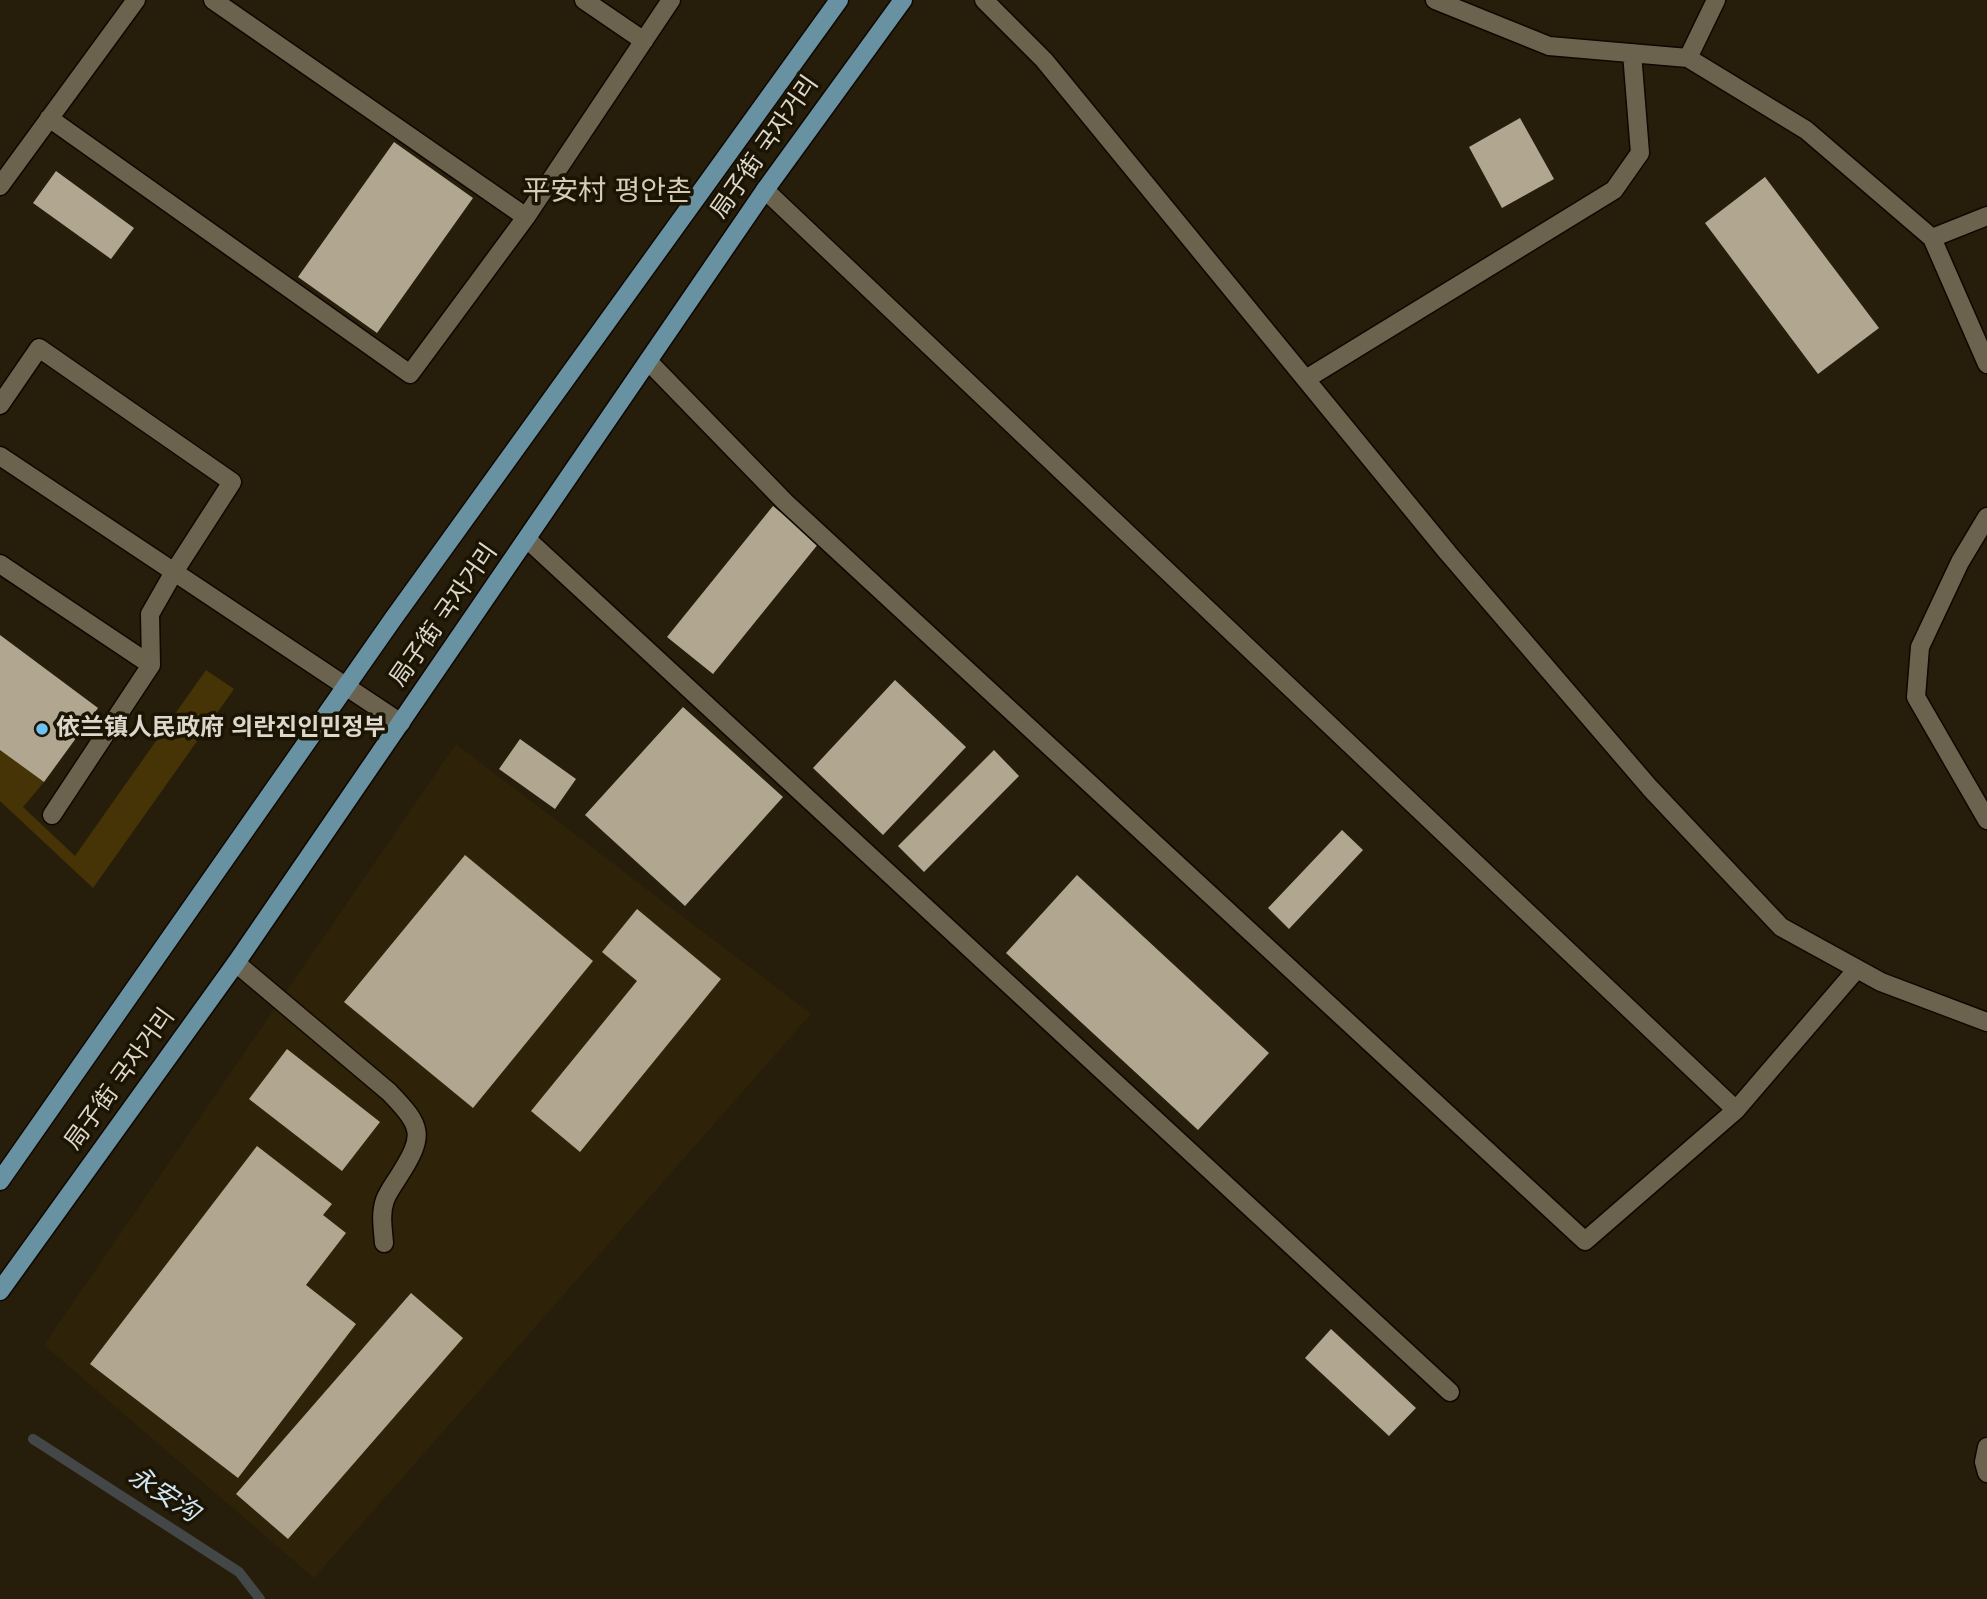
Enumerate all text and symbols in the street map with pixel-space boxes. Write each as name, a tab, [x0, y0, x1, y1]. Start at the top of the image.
street label: 局子街 국자거리	[706, 71, 826, 225]
district label: 平安村 평안촌	[522, 176, 692, 210]
street label: 局子街 국자거리	[385, 539, 505, 693]
place label: 依兰镇人民政府 의란진인민정부	[56, 715, 386, 743]
marker: 依兰镇人民政府 의란진인민정부	[34, 721, 50, 737]
street label: 局子街 국자거리	[60, 1004, 182, 1156]
water label: 永安沟	[122, 1462, 204, 1530]

